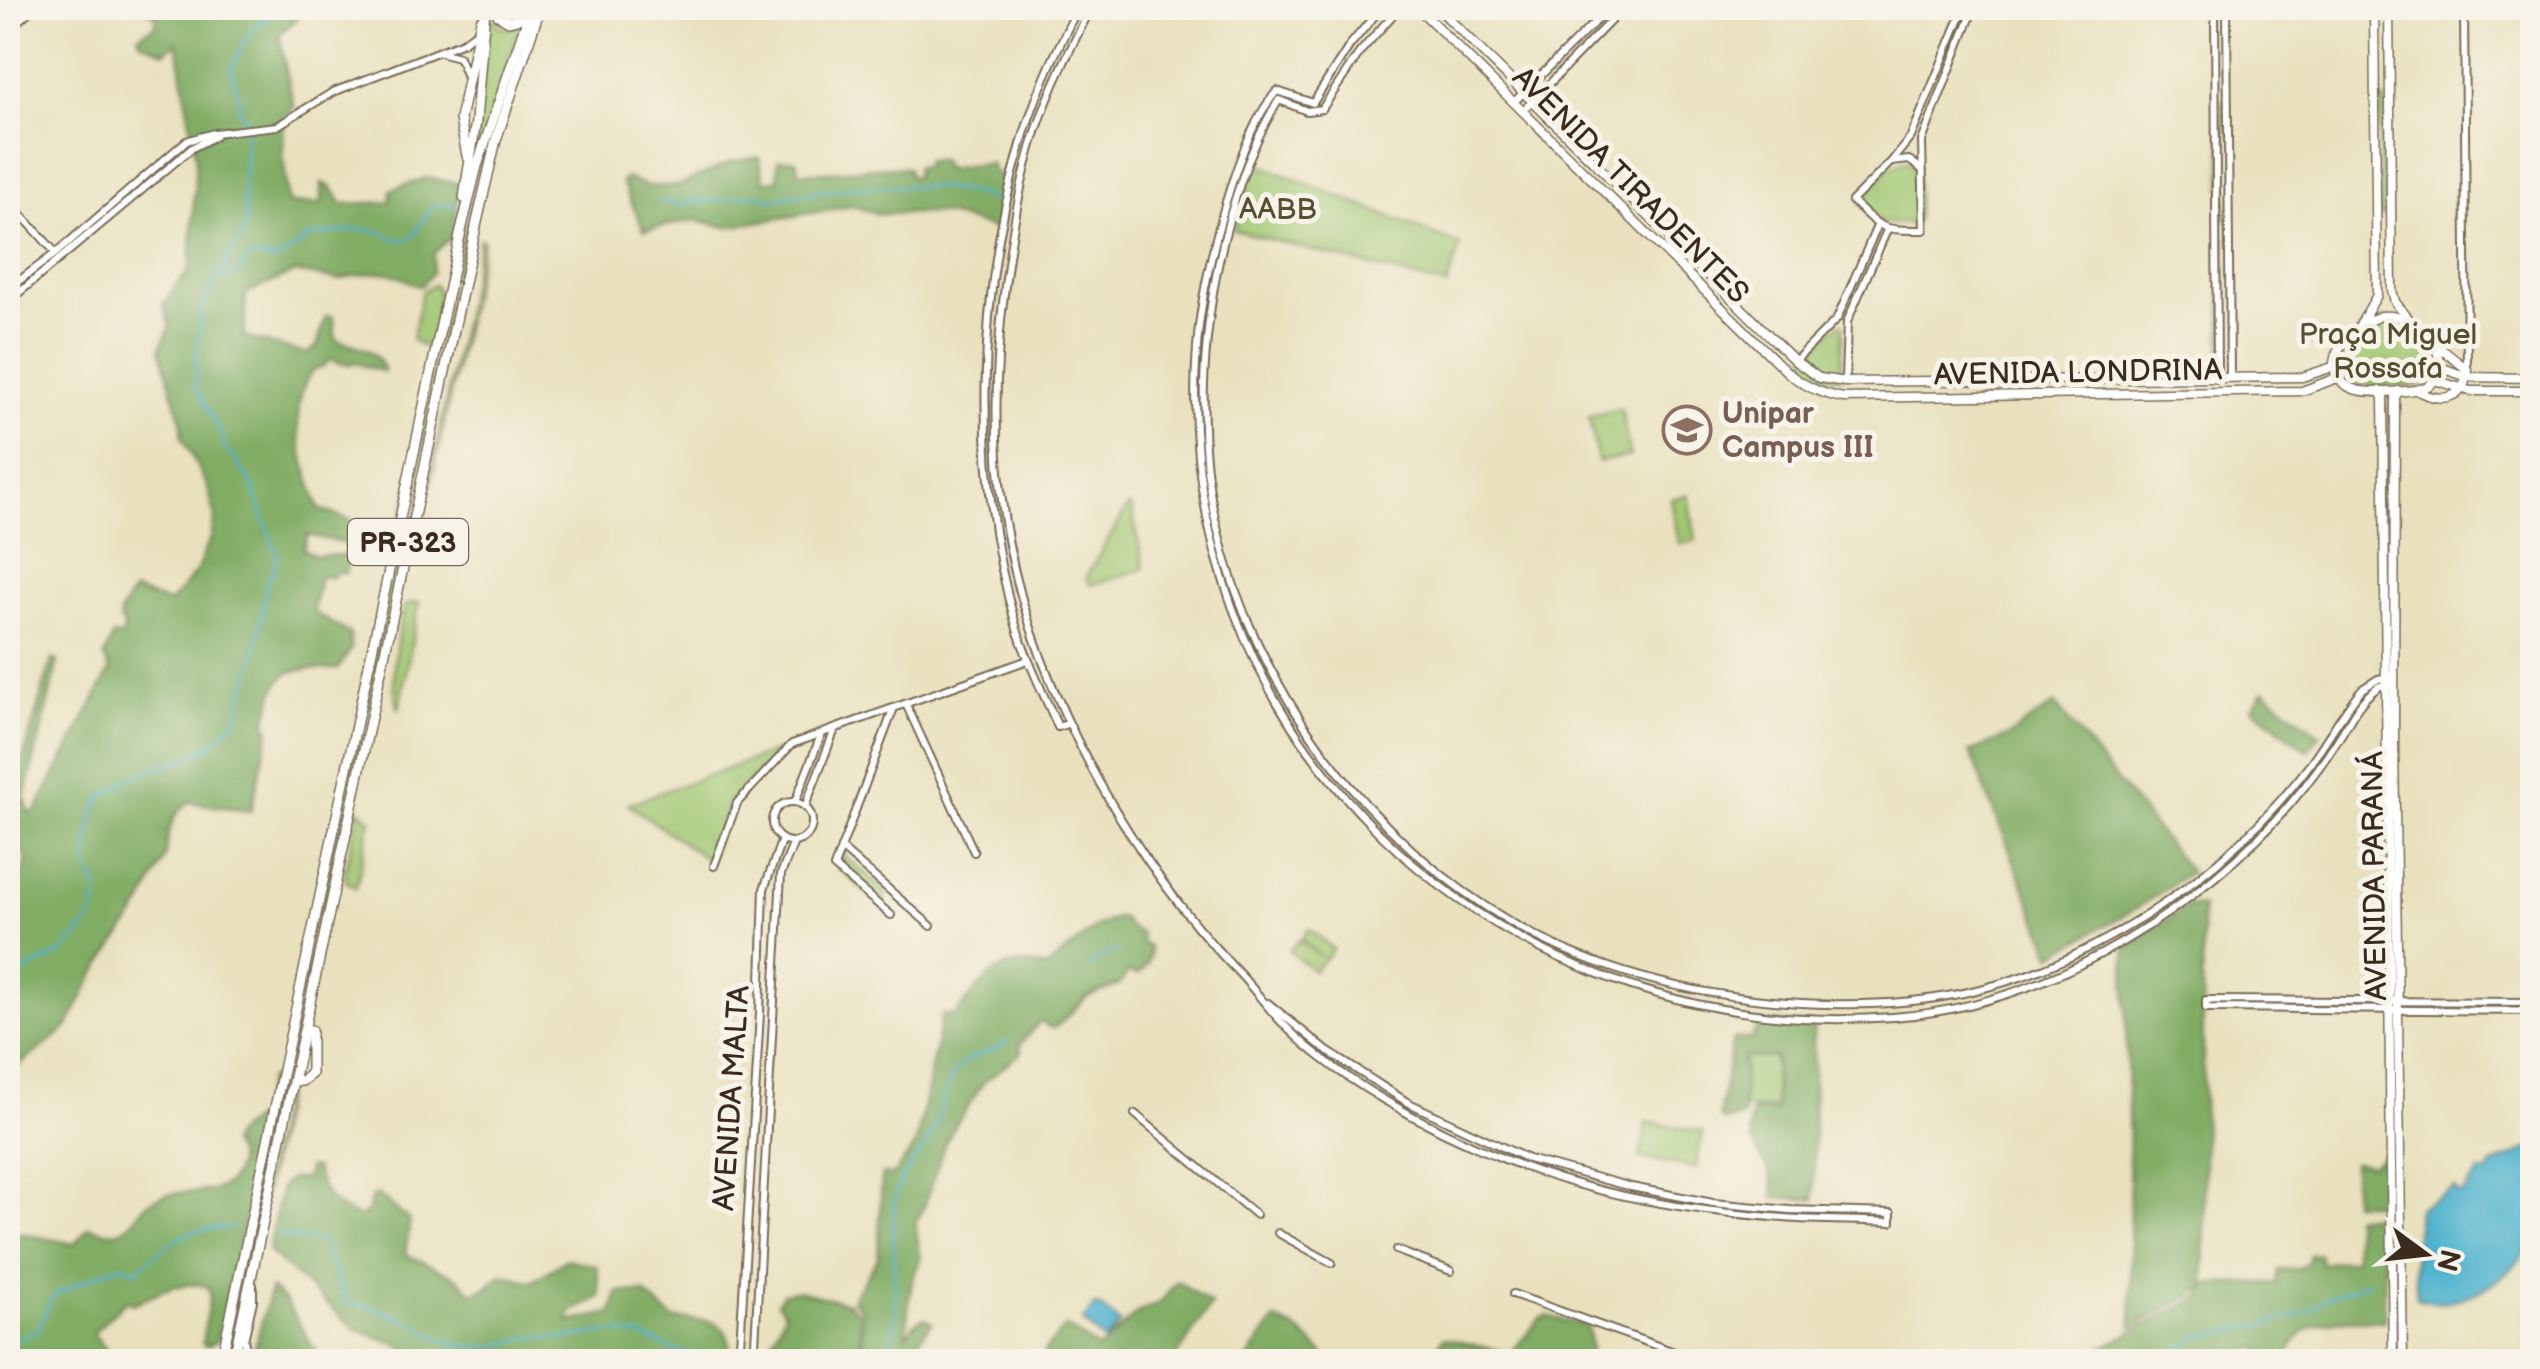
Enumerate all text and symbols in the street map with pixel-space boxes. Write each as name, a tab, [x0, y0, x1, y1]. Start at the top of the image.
street label: AVENIDA TIRADENTES	[1505, 60, 1756, 311]
park label: AABB	[1239, 192, 1317, 228]
park label: Praça Miguel Rossafa	[2299, 317, 2477, 387]
street label: AVENIDA LONDRINA	[1933, 352, 2223, 394]
place label: Unipar Campus III	[1722, 396, 1874, 466]
school or university icon: Unipar Campus III	[1661, 404, 1713, 456]
road number: PR-323	[348, 519, 468, 565]
street label: AVENIDA PARANÁ	[2354, 751, 2395, 1001]
street label: AVENIDA MALTA	[706, 984, 758, 1212]
north arrow	[2375, 1204, 2475, 1304]
text: N	[2429, 1246, 2466, 1275]

